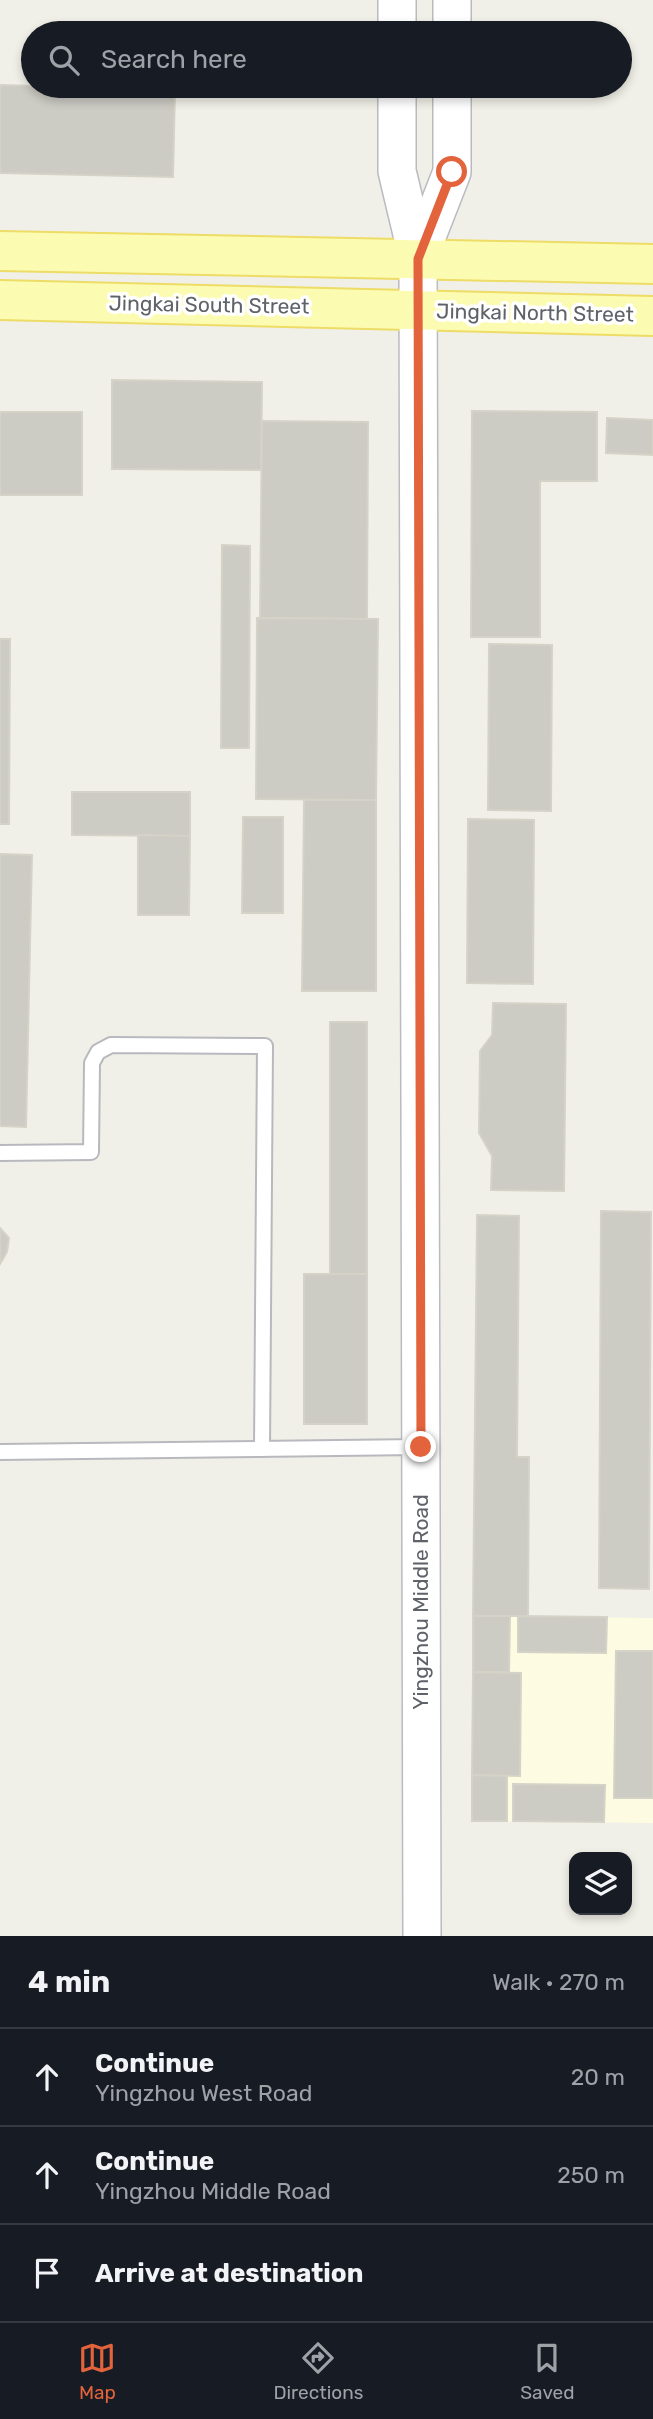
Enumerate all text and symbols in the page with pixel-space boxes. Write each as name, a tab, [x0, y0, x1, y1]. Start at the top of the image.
search box	[21, 21, 632, 98]
icon: search	[45, 41, 83, 79]
text: Search here	[101, 44, 247, 75]
route start	[436, 156, 467, 187]
street label: Jingkai South Street	[108, 290, 310, 319]
street label: Jingkai North Street	[436, 298, 634, 327]
route end	[405, 1431, 436, 1462]
street label: Yingzhou Middle Road	[408, 1494, 433, 1710]
map controls	[569, 1852, 632, 1915]
button: layers	[569, 1852, 632, 1915]
text: 4 min	[28, 1964, 110, 2000]
text: Walk · 270 m	[492, 1968, 625, 1996]
text: Continue	[95, 2048, 214, 2079]
icon: ahead	[28, 2058, 66, 2096]
text: 20 m	[571, 2063, 625, 2091]
text: Yingzhou West Road	[95, 2079, 312, 2107]
text: Continue	[95, 2146, 214, 2177]
icon: ahead	[28, 2156, 66, 2194]
text: 250 m	[557, 2161, 625, 2189]
text: Yingzhou Middle Road	[95, 2177, 331, 2205]
icon: arrive	[28, 2254, 66, 2292]
text: Arrive at destination	[95, 2258, 363, 2289]
tab: Map	[78, 2339, 116, 2404]
tab: Directions	[273, 2339, 363, 2404]
tab: Saved	[520, 2339, 575, 2404]

